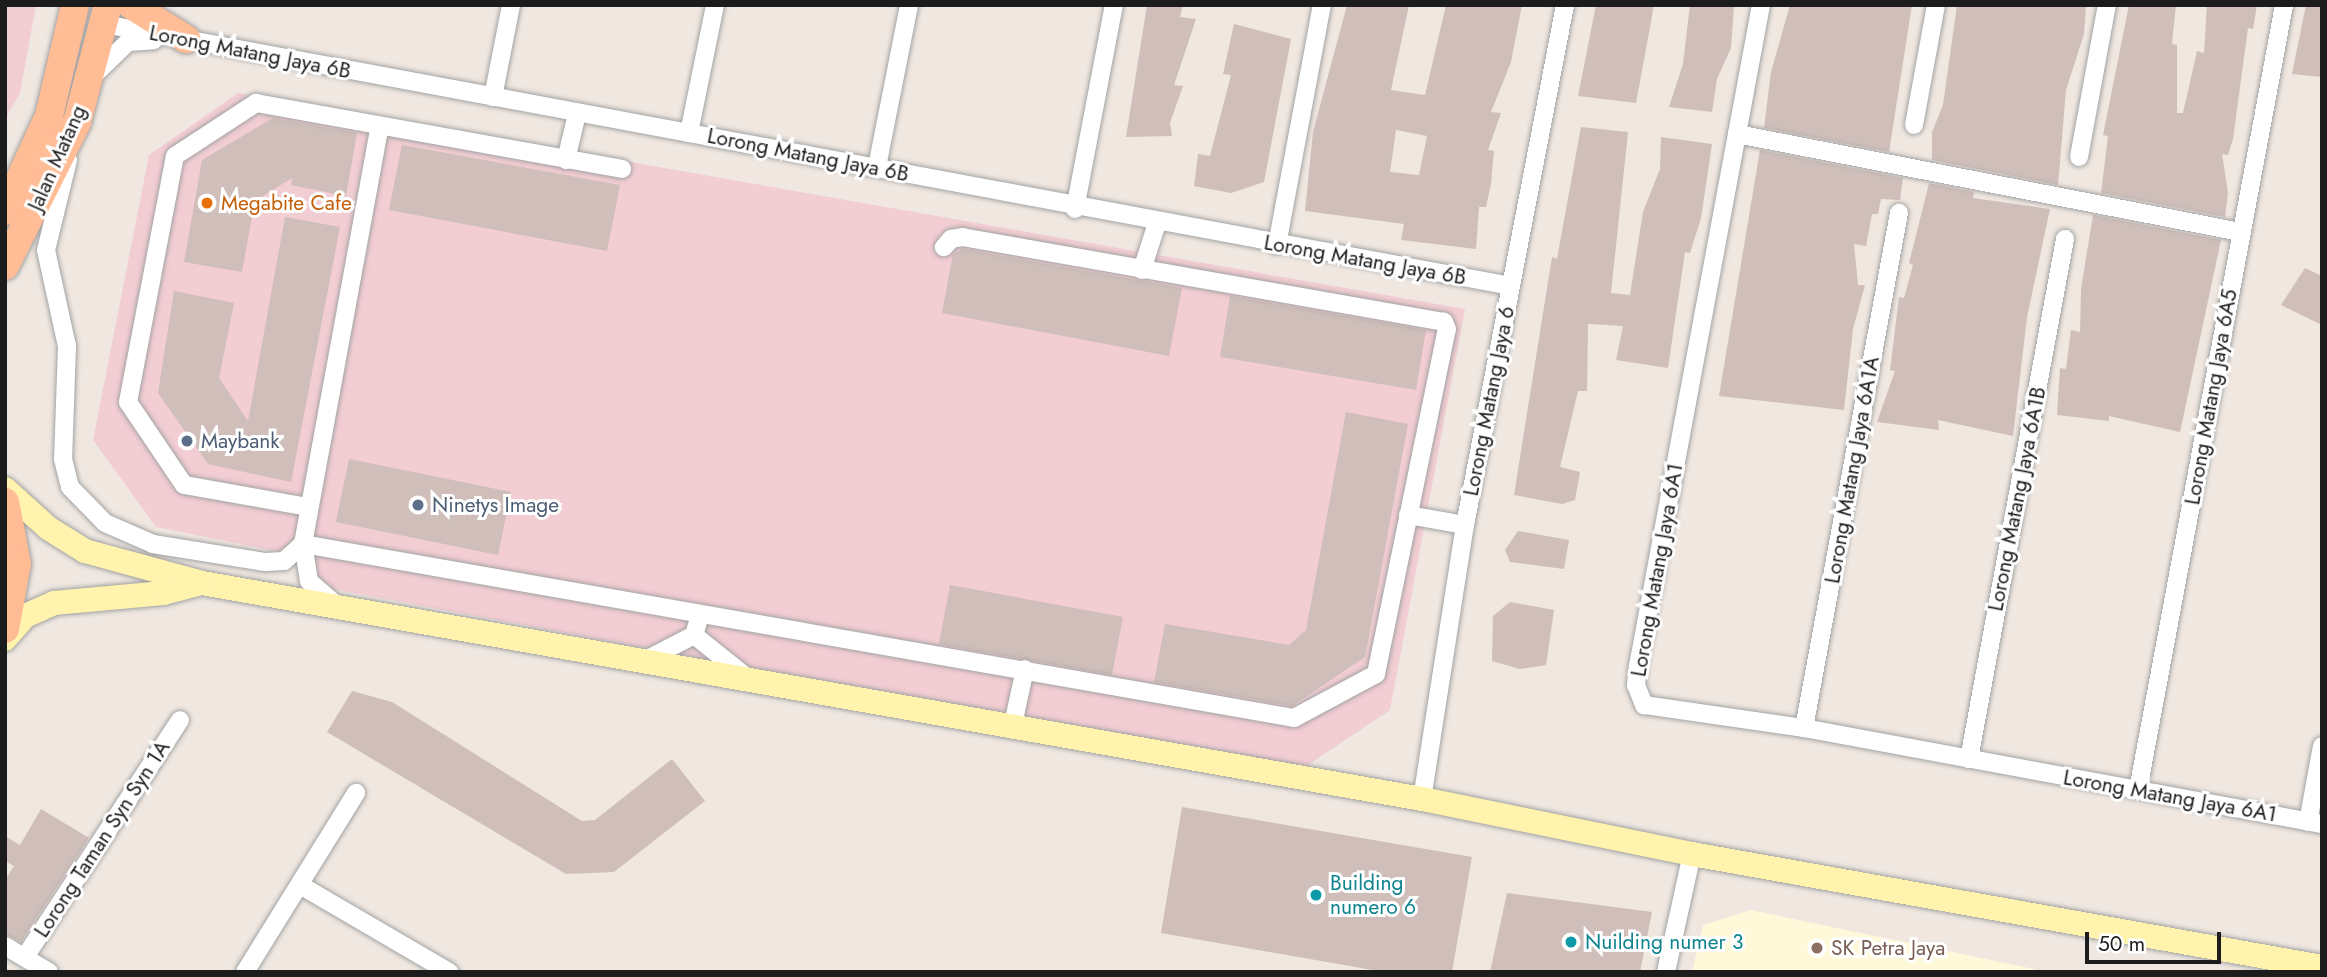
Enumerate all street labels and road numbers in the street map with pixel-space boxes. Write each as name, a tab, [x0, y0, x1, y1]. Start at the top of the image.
street label: Lorong Matang Jaya 6B	[147, 20, 353, 84]
street label: Jalan Matang	[23, 101, 91, 215]
street label: Lorong Matang Jaya 6B	[705, 123, 911, 187]
street label: Lorong Matang Jaya 6B	[1262, 230, 1468, 290]
street label: Lorong Matang Jaya 6A5	[2180, 287, 2242, 507]
street label: Lorong Matang Jaya 6	[1458, 304, 1520, 498]
street label: Lorong Matang Jaya 6A1A	[1820, 355, 1884, 585]
street label: Lorong Matang Jaya 6A1B	[1983, 385, 2051, 613]
street label: Lorong Matang Jaya 6A1	[1626, 461, 1688, 679]
street label: Lorong Taman Syn Syn 1A	[29, 736, 175, 942]
street label: Lorong Matang Jaya 6A1	[2061, 765, 2279, 827]

